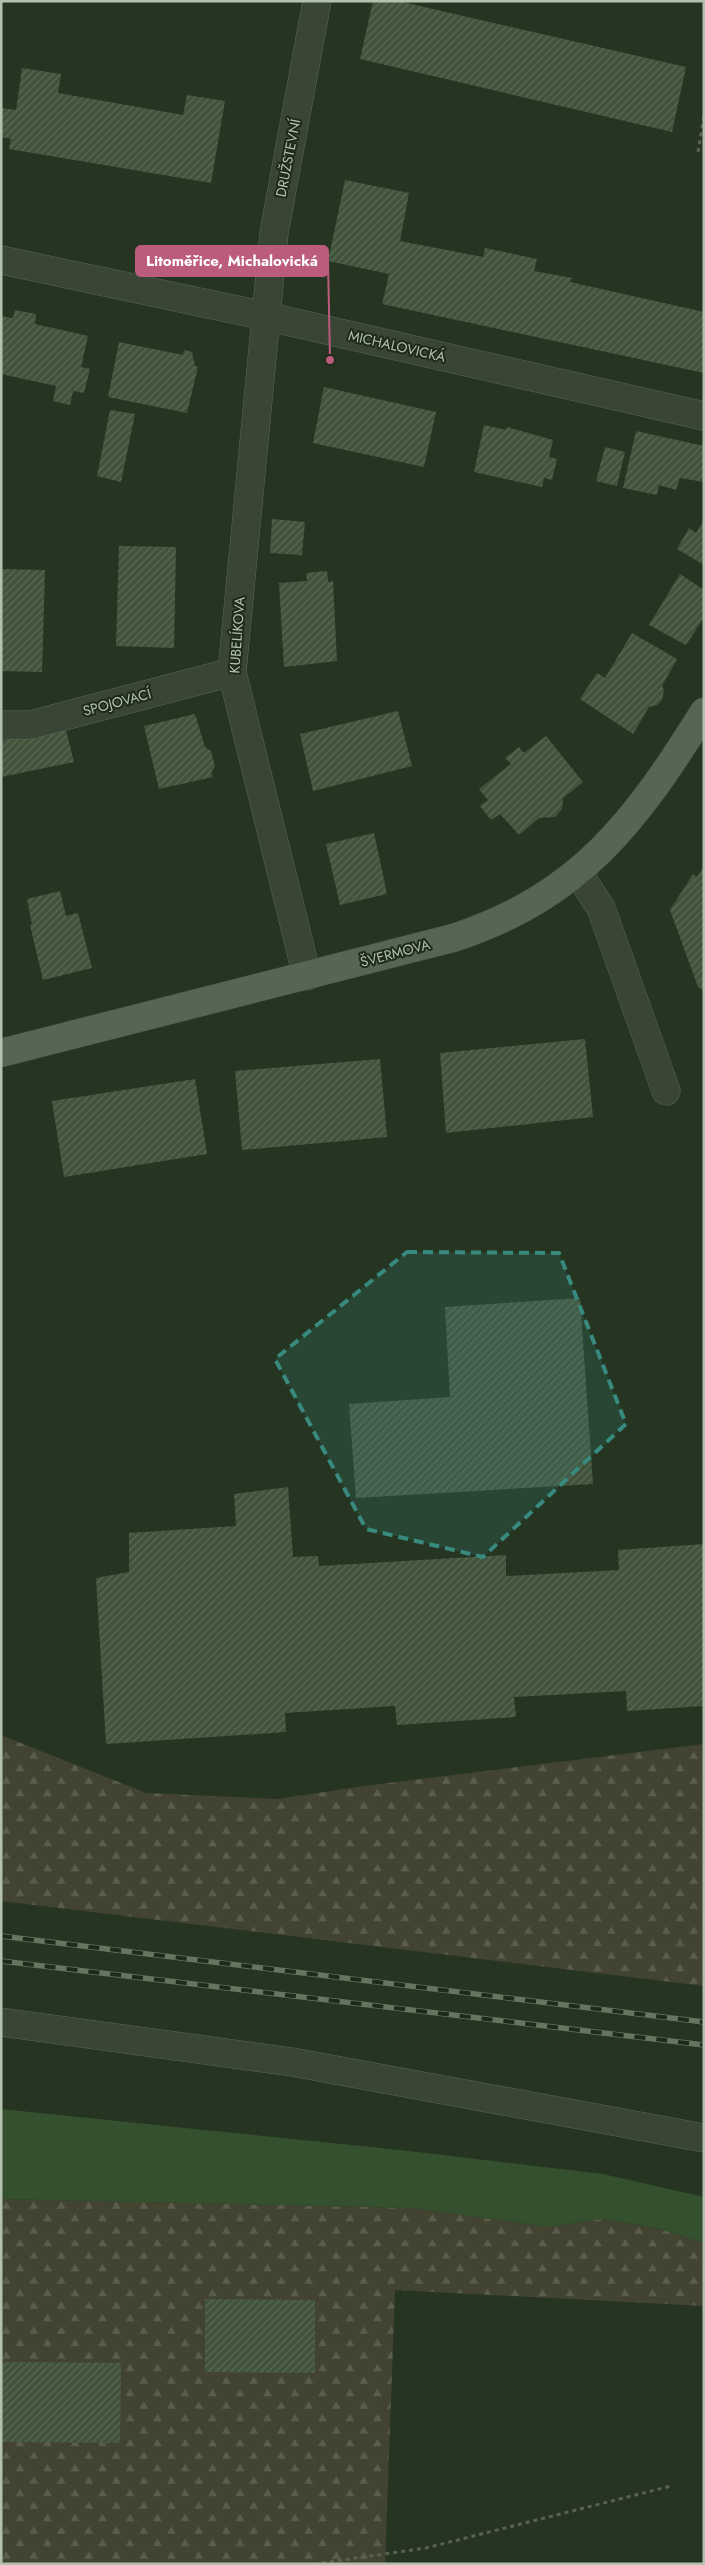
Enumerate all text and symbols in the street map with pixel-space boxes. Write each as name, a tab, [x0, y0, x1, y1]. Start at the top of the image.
street label: DRUŽSTEVNÍ	[271, 117, 305, 199]
callout: Litoměřice, Michalovická	[136, 246, 328, 276]
text: Litoměřice, Michalovická	[146, 250, 318, 272]
street label: MICHALOVICKÁ	[346, 325, 448, 367]
street label: KUBELÍKOVA	[224, 595, 250, 674]
street label: SPOJOVACÍ	[81, 683, 154, 721]
street label: ŠVERMOVA	[358, 934, 433, 972]

